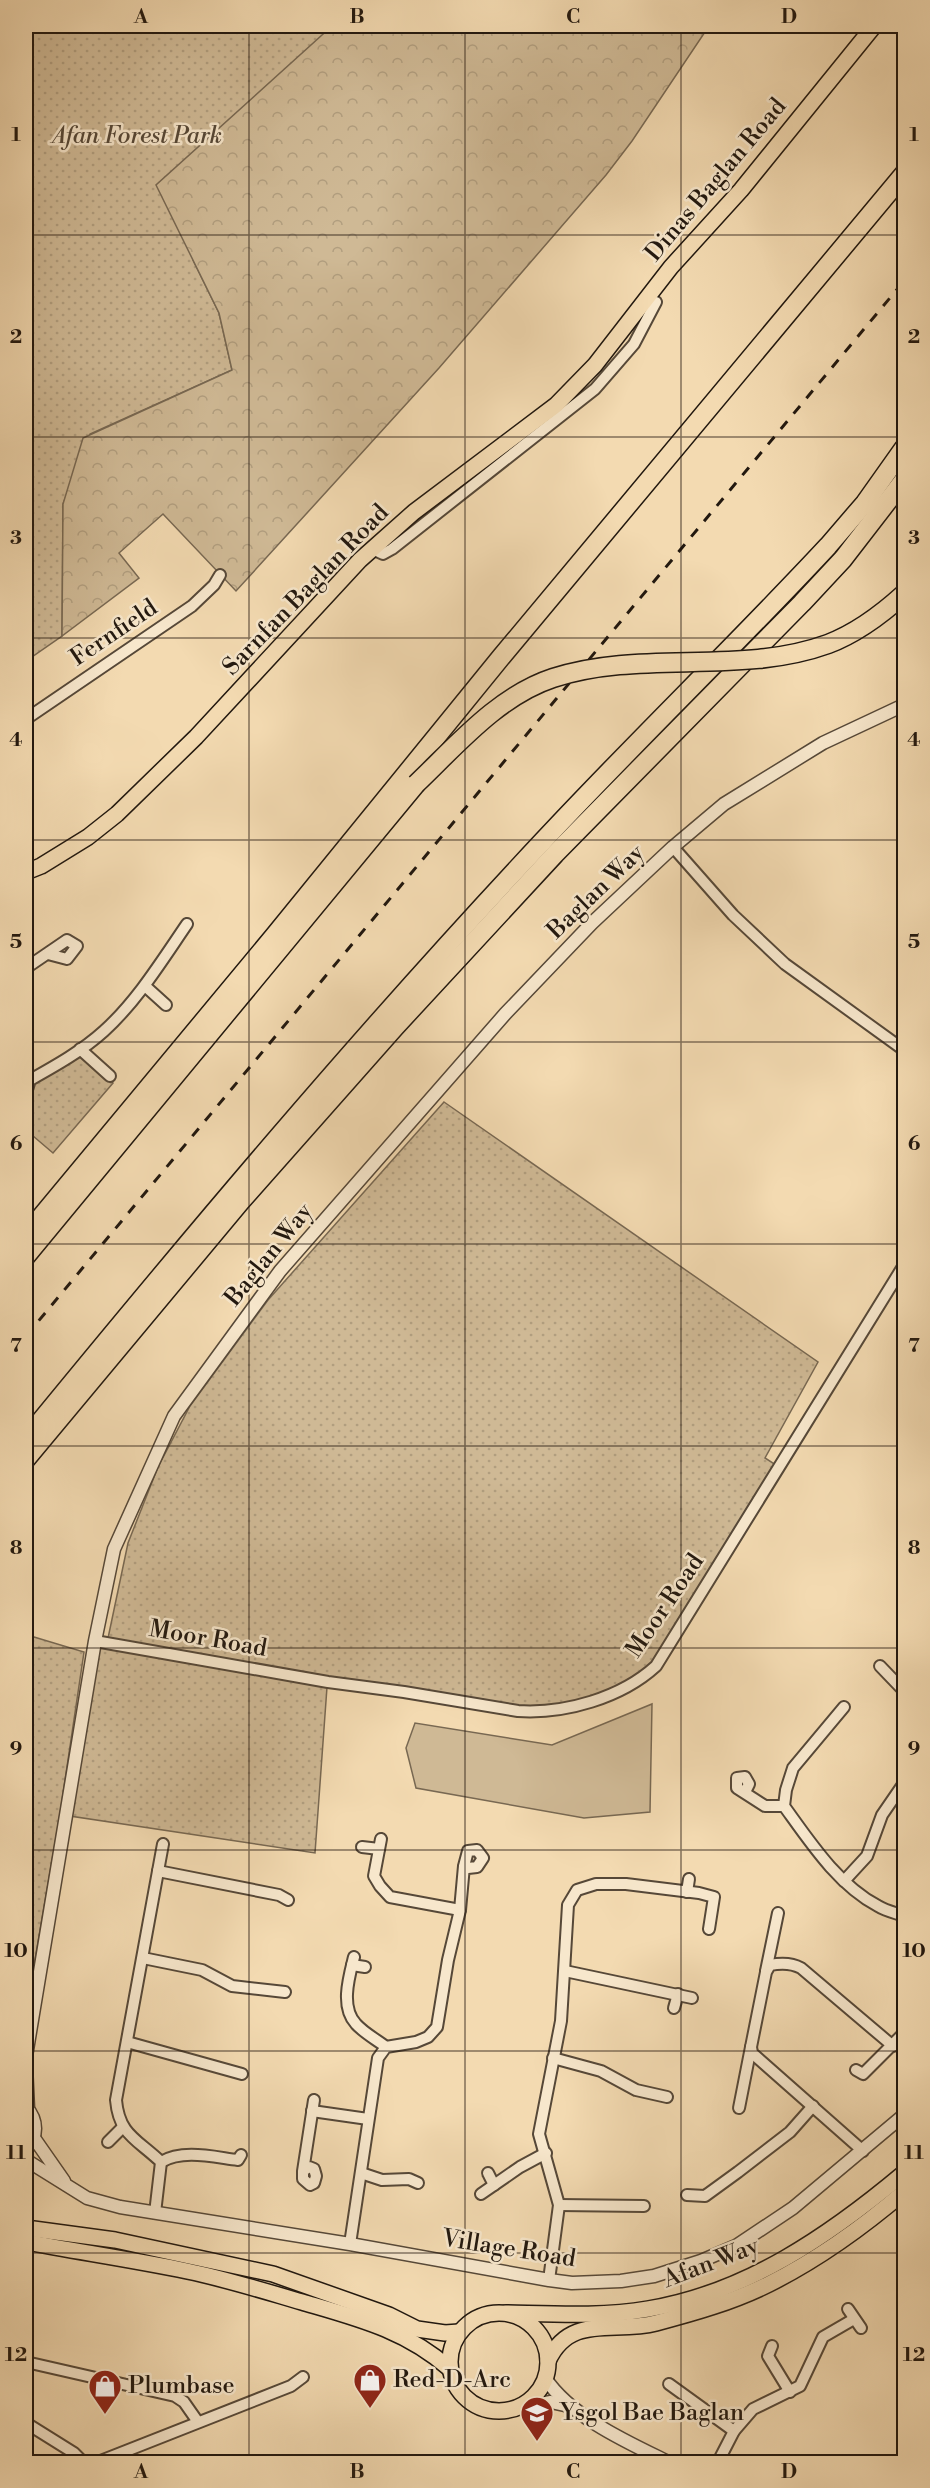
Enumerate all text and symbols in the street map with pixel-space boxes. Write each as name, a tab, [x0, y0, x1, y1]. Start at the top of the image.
text: A	[133, 5, 149, 30]
text: B	[349, 5, 365, 30]
text: C	[566, 5, 580, 30]
text: D	[781, 5, 797, 30]
street label: Dinas Baglan Road	[639, 92, 793, 268]
park label: Afan Forest Park	[49, 121, 222, 151]
text: 1	[11, 123, 21, 148]
text: 1	[909, 123, 919, 148]
text: 2	[10, 325, 22, 350]
text: 2	[908, 325, 920, 350]
street label: Sarnfan Baglan Road	[216, 498, 396, 682]
text: 3	[10, 526, 22, 551]
text: 3	[908, 526, 920, 551]
street label: Fernfield	[65, 593, 164, 673]
text: 4	[9, 728, 23, 753]
text: 4	[907, 728, 921, 753]
street label: Baglan Way	[540, 838, 651, 946]
text: 5	[10, 930, 22, 955]
text: 5	[908, 930, 920, 955]
text: 6	[10, 1132, 23, 1157]
text: 6	[908, 1132, 921, 1157]
street label: Baglan Way	[218, 1197, 320, 1313]
text: 7	[10, 1334, 22, 1359]
text: 7	[908, 1334, 920, 1359]
text: 8	[10, 1536, 23, 1561]
text: 8	[908, 1536, 921, 1561]
street label: Moor Road	[619, 1548, 711, 1664]
street label: Moor Road	[147, 1614, 270, 1664]
text: 9	[10, 1737, 22, 1762]
text: 9	[908, 1737, 920, 1762]
text: 10	[4, 1939, 28, 1964]
text: 10	[902, 1939, 926, 1964]
text: 11	[6, 2141, 26, 2166]
text: 11	[904, 2141, 924, 2166]
street label: Village Road	[439, 2223, 578, 2274]
street label: Afan Way	[658, 2231, 764, 2295]
text: 12	[5, 2343, 27, 2368]
text: 12	[903, 2343, 925, 2368]
shop icon: Red-D-Arc	[352, 2362, 388, 2409]
place label: Red-D-Arc	[393, 2365, 511, 2395]
shop icon: Plumbase	[87, 2368, 123, 2415]
place label: Plumbase	[128, 2371, 235, 2401]
school or university icon: Ysgol Bae Baglan	[519, 2395, 555, 2442]
place label: Ysgol Bae Baglan	[558, 2398, 744, 2428]
text: A	[133, 2460, 149, 2485]
text: B	[349, 2460, 365, 2485]
text: C	[566, 2460, 580, 2485]
text: D	[781, 2460, 797, 2485]

